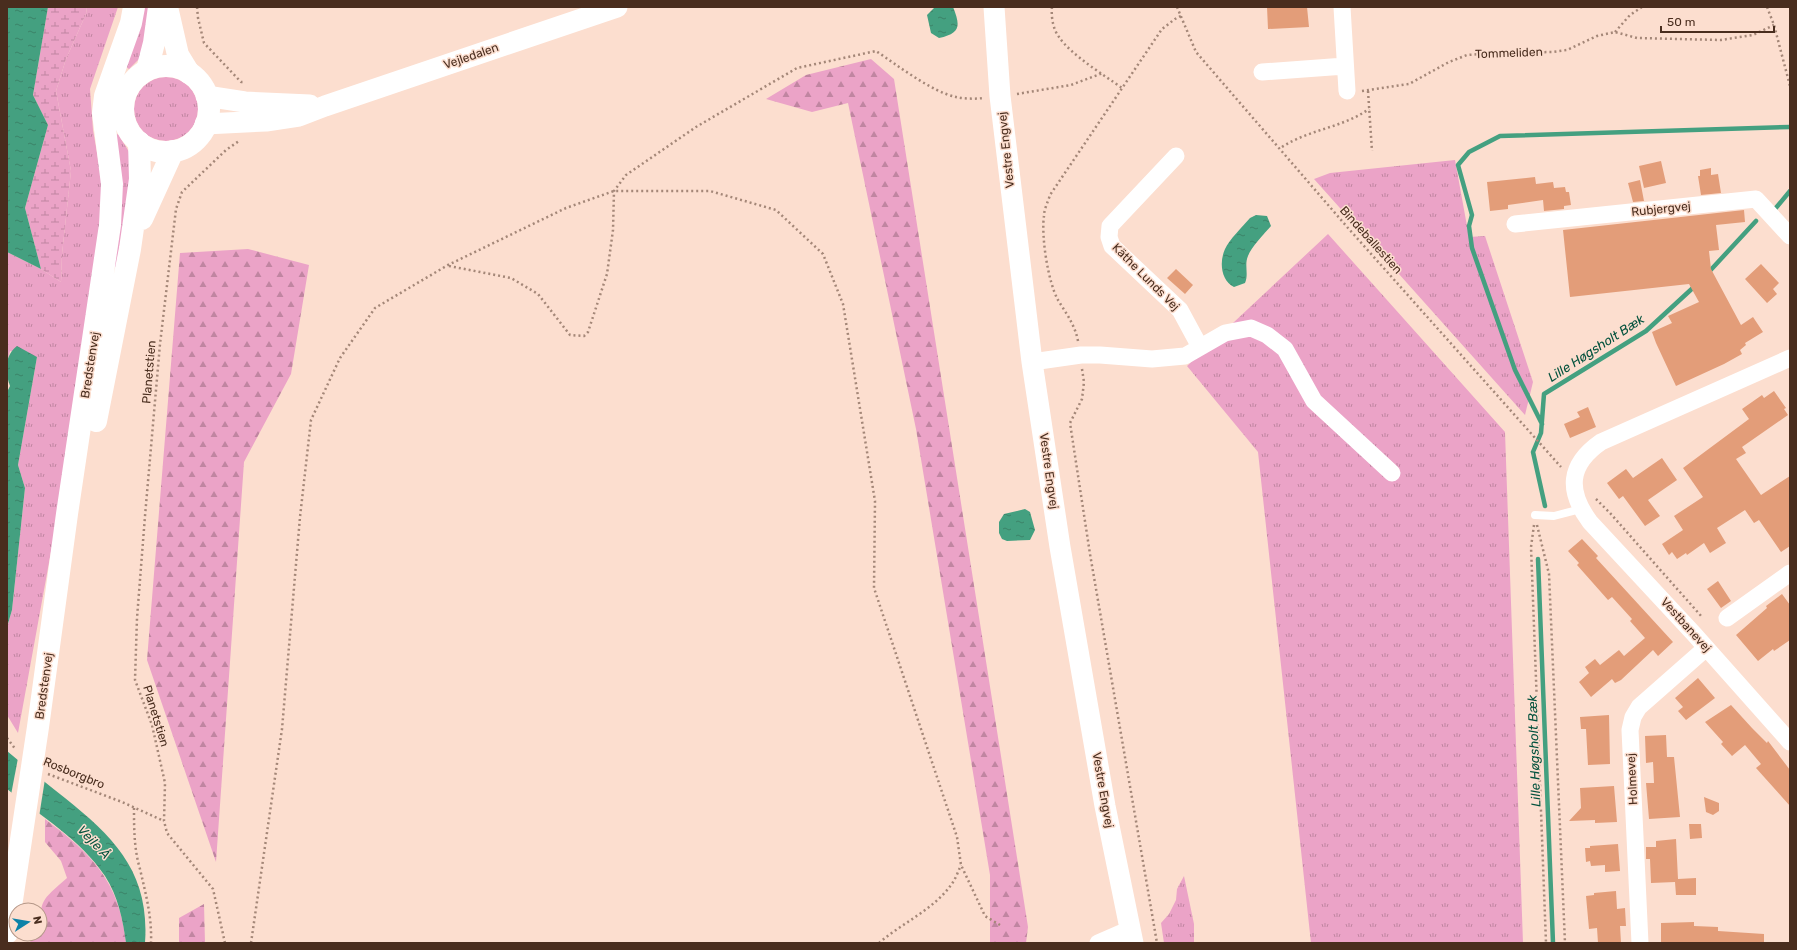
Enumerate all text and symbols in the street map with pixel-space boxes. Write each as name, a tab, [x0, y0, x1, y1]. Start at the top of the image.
scale bar	[1661, 8, 1774, 34]
text: 50 m	[1667, 15, 1695, 29]
street label: Vejledalen	[442, 40, 500, 72]
street label: Tommeliden	[1475, 45, 1543, 61]
street label: Vestre Engvej	[995, 111, 1017, 189]
street label: Rubjergvej	[1631, 199, 1691, 219]
street label: Bindeballestien	[1337, 203, 1405, 277]
street label: Käthe Lunds Vej	[1109, 240, 1183, 314]
water label: Lille Høgsholt Bæk	[1545, 311, 1648, 386]
street label: Bredstenvej	[78, 331, 102, 399]
street label: Planetstien	[139, 340, 159, 404]
street label: Vestre Engvej	[1037, 432, 1061, 510]
street label: Vestbanevej	[1658, 595, 1714, 655]
street label: Bredstenvej	[32, 652, 56, 720]
street label: Planetstien	[140, 684, 172, 748]
water label: Lille Høgsholt Bæk	[1525, 694, 1544, 807]
street label: Vestre Engvej	[1089, 751, 1117, 829]
street label: Holmevej	[1624, 753, 1640, 805]
street label: Rosborgbro	[41, 754, 107, 792]
water label: Vejle Å	[75, 822, 113, 862]
north arrow	[8, 902, 48, 942]
text: N	[30, 915, 44, 925]

